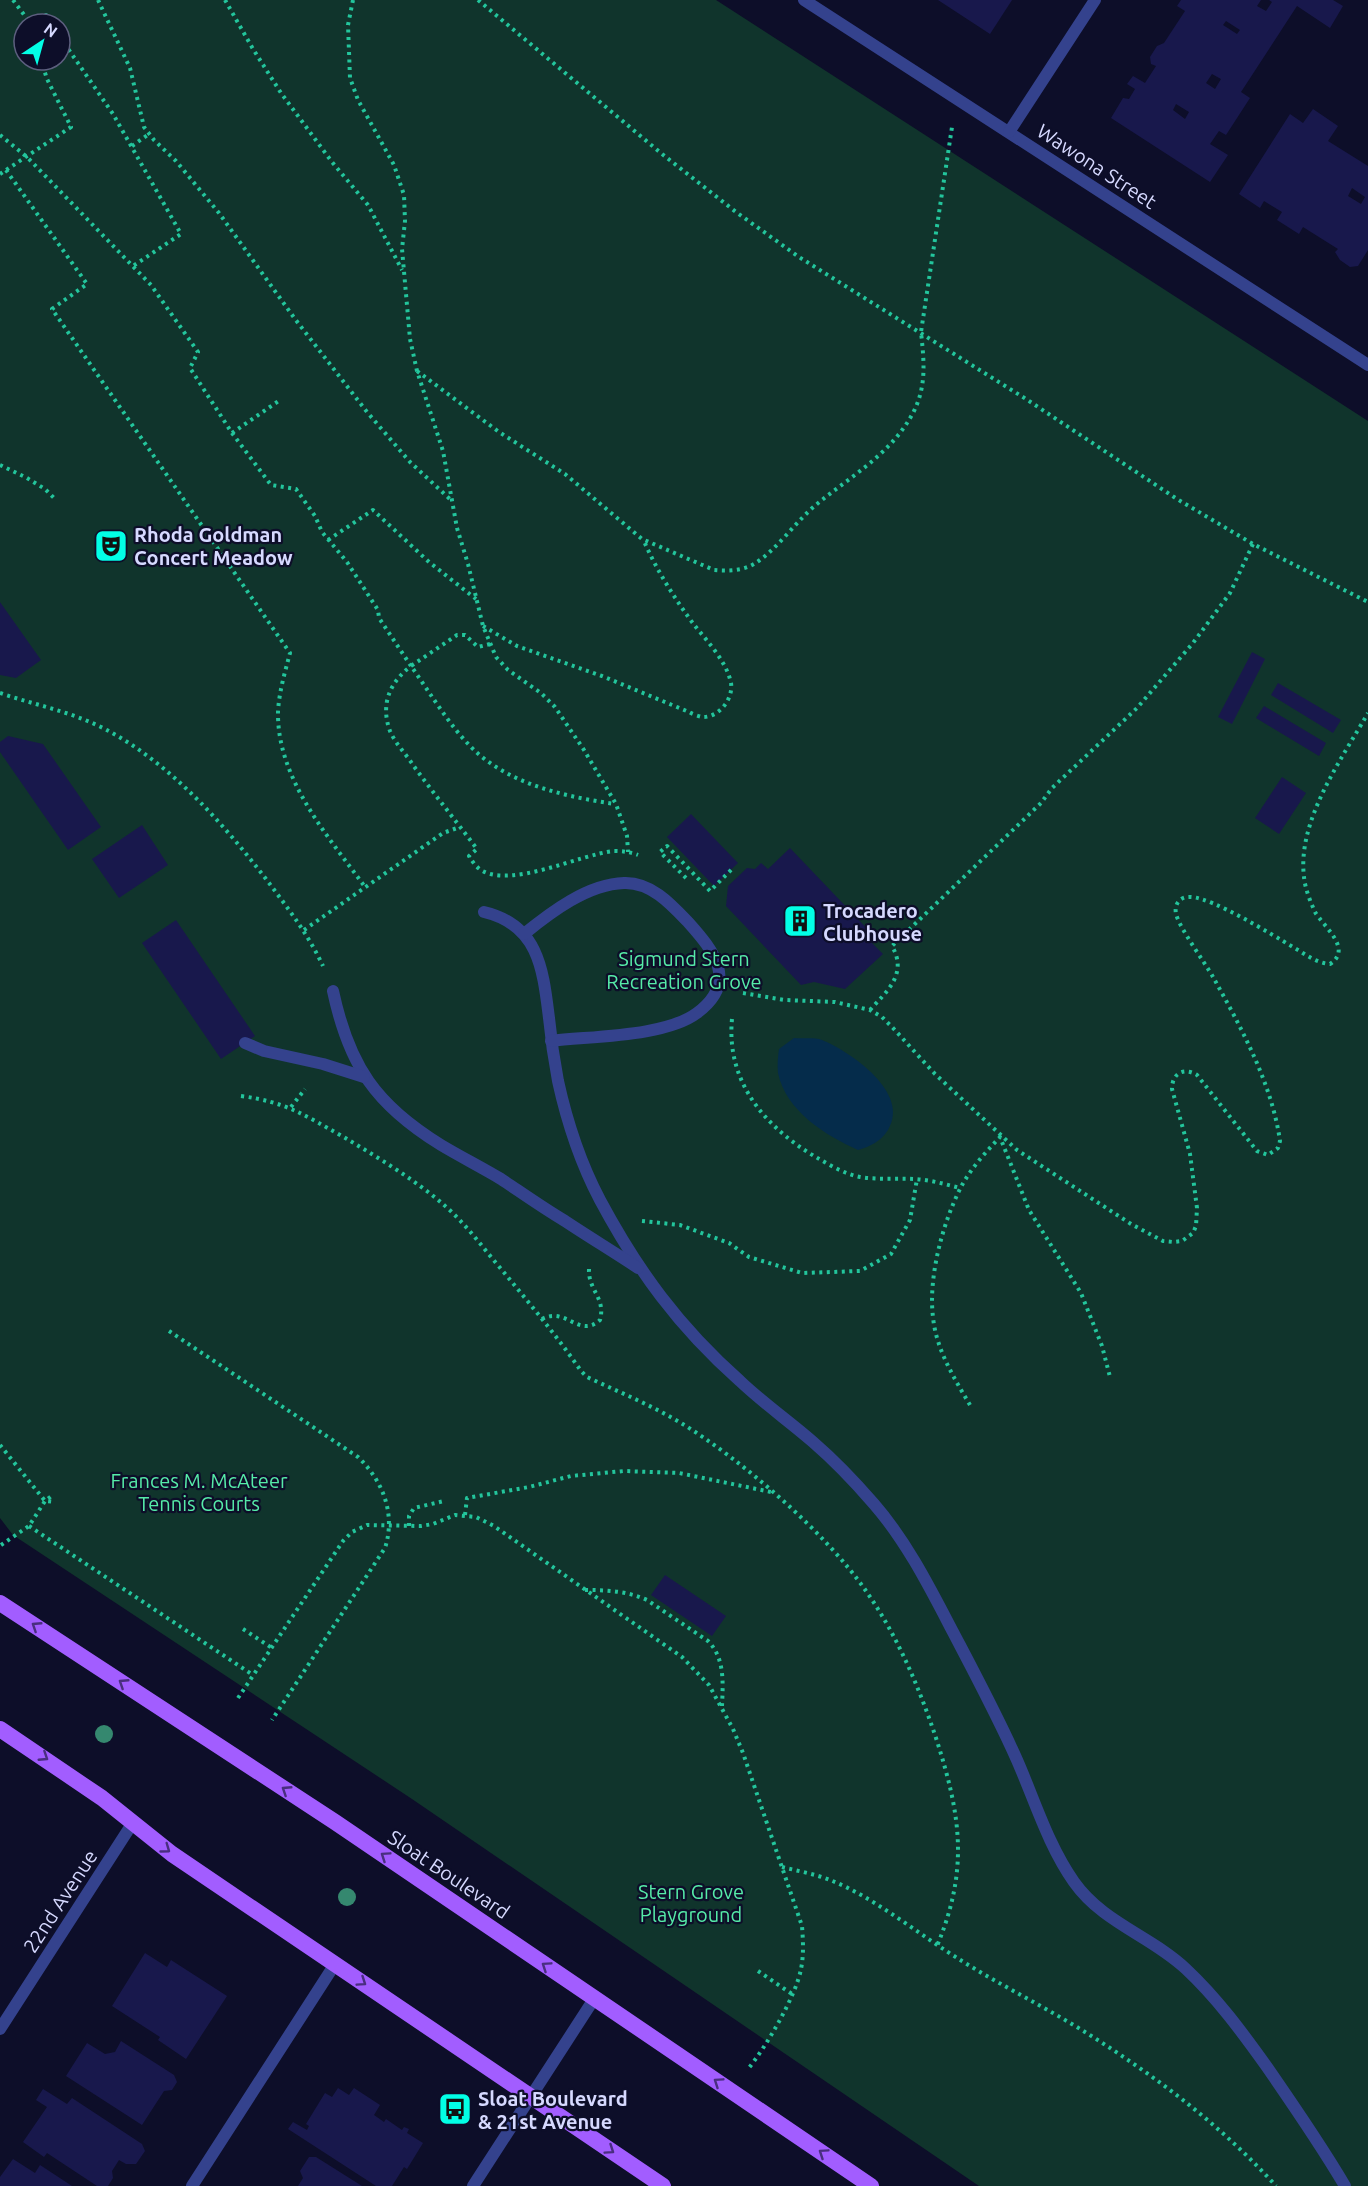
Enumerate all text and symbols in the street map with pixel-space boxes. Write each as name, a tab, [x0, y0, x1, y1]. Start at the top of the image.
north arrow	[12, 12, 72, 72]
text: N	[41, 19, 61, 41]
street label: Wawona Street	[1033, 119, 1161, 213]
place label: Rhoda Goldman Concert Meadow	[134, 523, 293, 569]
theatre icon: Rhoda Goldman Concert Meadow	[93, 528, 129, 564]
place label: Trocadero Clubhouse	[823, 899, 922, 945]
building icon: Trocadero Clubhouse	[782, 903, 818, 939]
park label: Sigmund Stern Recreation Grove	[606, 947, 762, 993]
park label: Frances M. McAteer Tennis Courts	[110, 1469, 288, 1515]
one-way arrow	[31, 1622, 42, 1633]
one-way arrow	[119, 1679, 130, 1690]
one-way arrow	[38, 1750, 48, 1762]
one-way arrow	[282, 1786, 293, 1797]
street label: Sloat Boulevard	[384, 1825, 514, 1923]
one-way arrow	[159, 1842, 170, 1853]
street label: 22nd Avenue	[18, 1845, 102, 1957]
one-way arrow	[380, 1852, 391, 1863]
park label: Stern Grove Playground	[638, 1880, 744, 1926]
one-way arrow	[542, 1962, 553, 1973]
one-way arrow	[355, 1975, 366, 1986]
one-way arrow	[714, 2078, 725, 2089]
place label: Sloat Boulevard & 21st Avenue	[478, 2087, 628, 2133]
bus stop icon: Sloat Boulevard & 21st Avenue	[437, 2091, 473, 2127]
one-way arrow	[604, 2143, 615, 2154]
one-way arrow	[819, 2149, 830, 2160]

